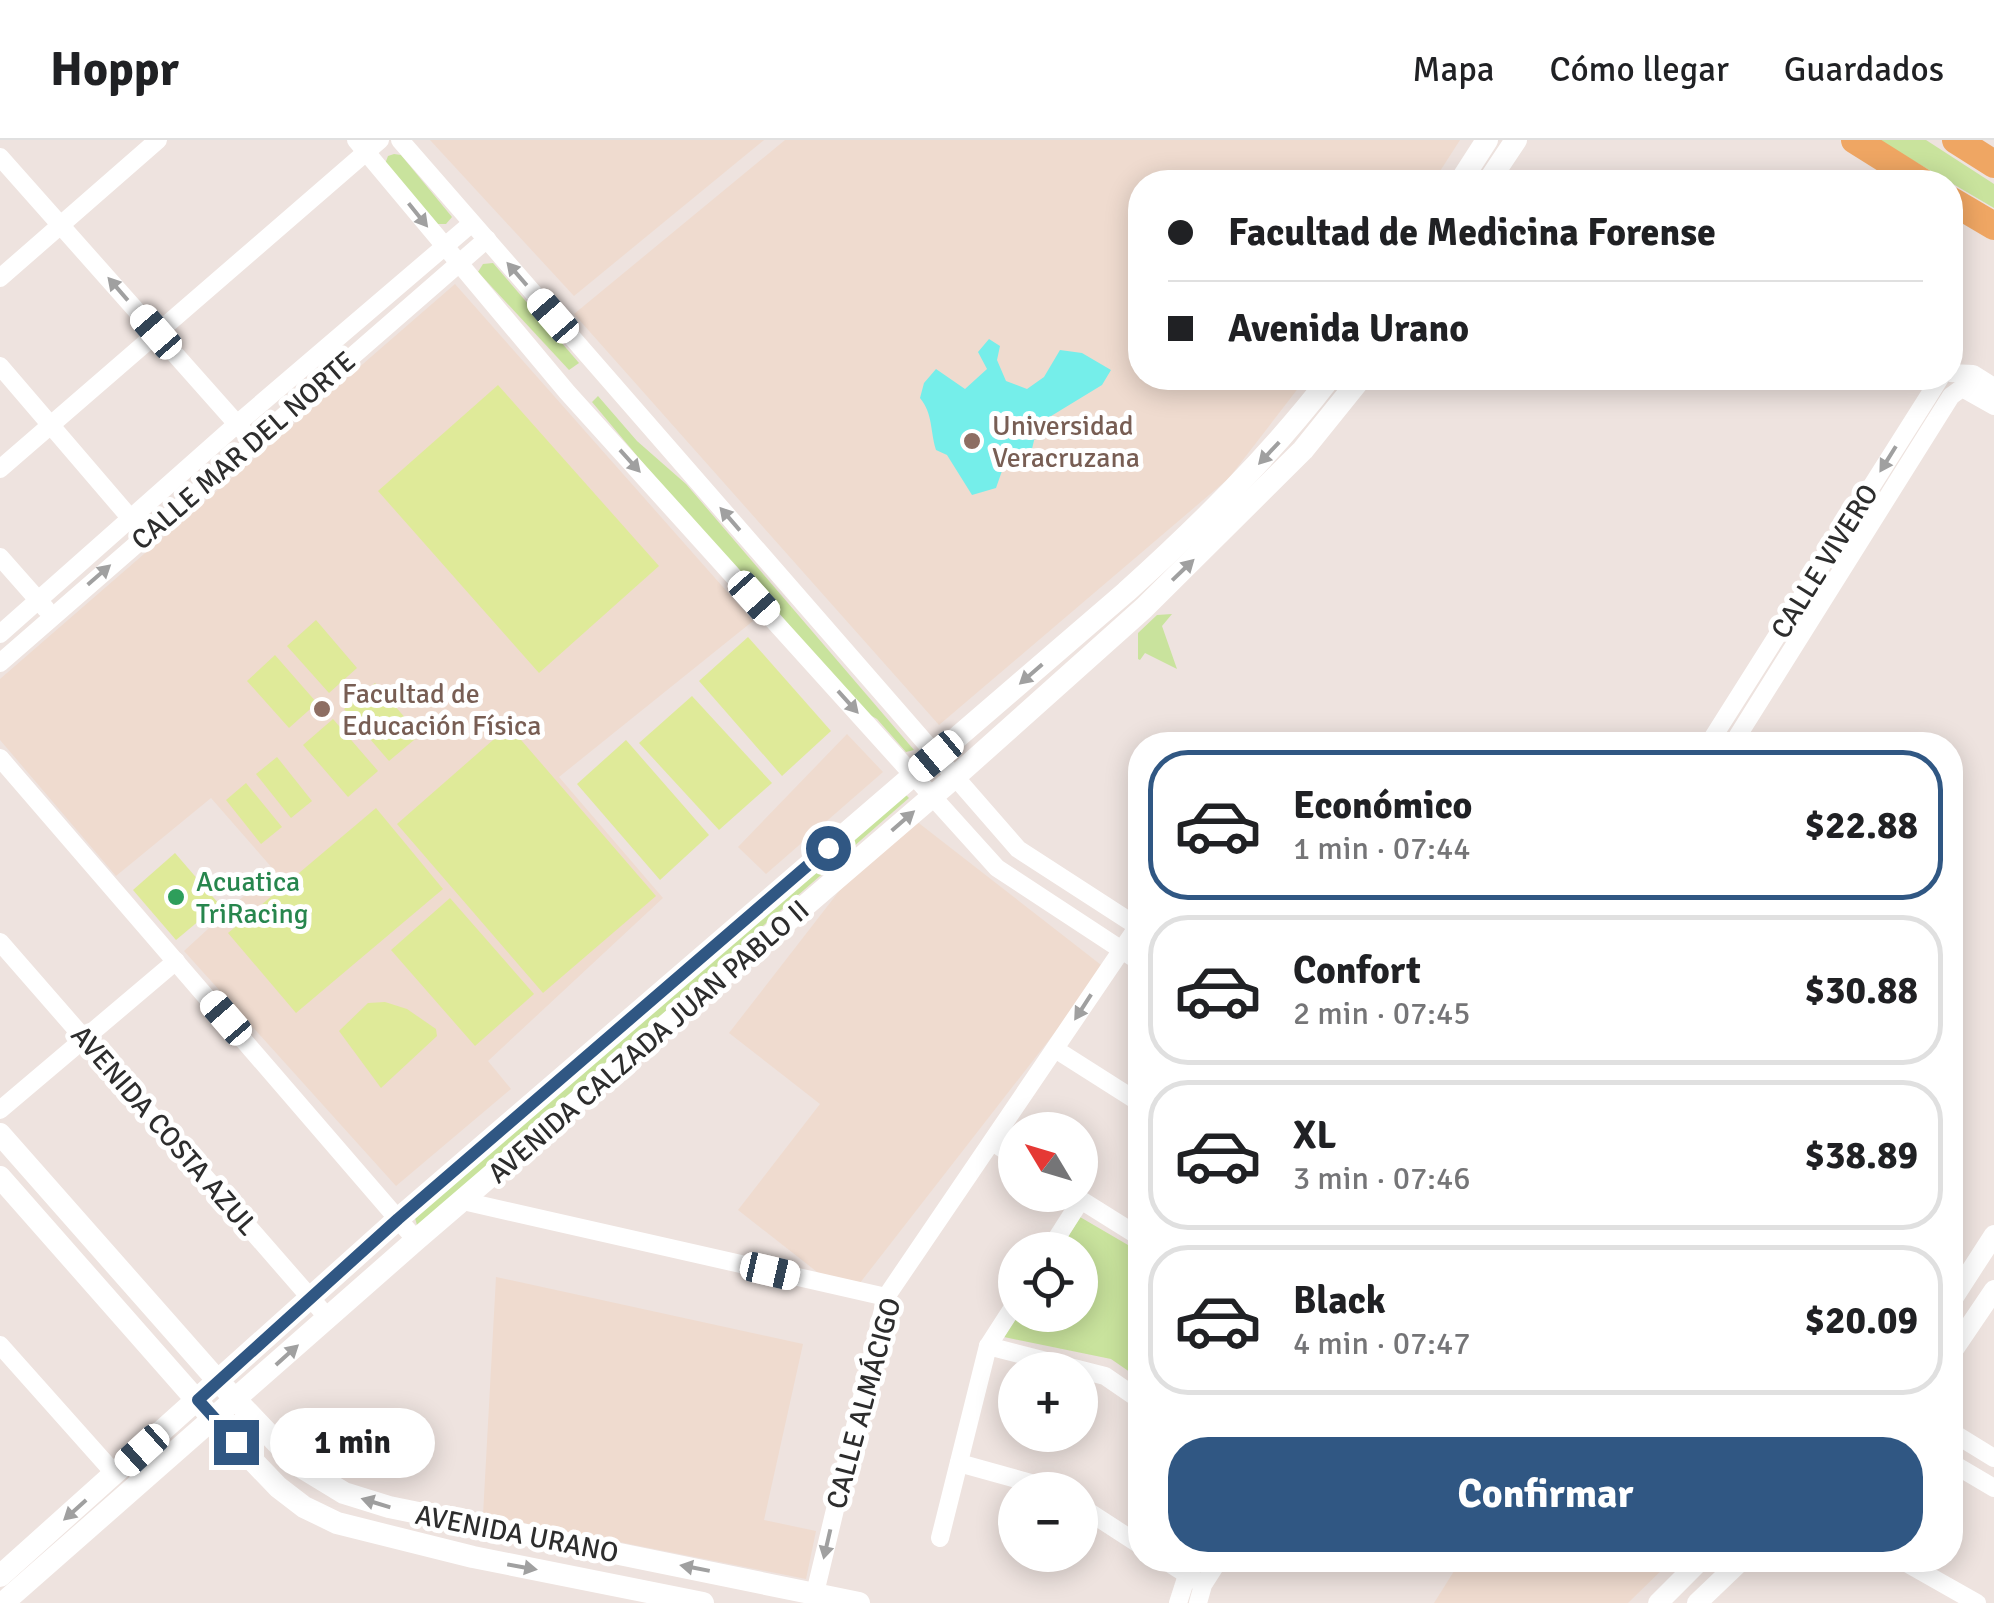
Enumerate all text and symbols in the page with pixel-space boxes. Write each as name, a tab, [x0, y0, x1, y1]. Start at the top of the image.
text: Hoppr	[50, 40, 179, 99]
text: Mapa	[1412, 48, 1495, 91]
text: Cómo llegar	[1550, 48, 1729, 91]
text: Guardados	[1784, 48, 1944, 91]
one-way arrow	[407, 202, 428, 227]
text: Facultad de Medicina Forense	[1228, 209, 1716, 256]
one-way arrow	[506, 261, 528, 286]
one-way arrow	[108, 277, 130, 302]
car	[522, 284, 584, 348]
car	[125, 300, 187, 364]
text: Avenida Urano	[1228, 305, 1469, 352]
street label: CALLE MAR DEL NORTE	[125, 344, 363, 557]
place label: Universidad Veracruzana	[992, 409, 1140, 475]
marker: Universidad Veracruzana	[961, 430, 983, 452]
one-way arrow	[1258, 441, 1281, 465]
one-way arrow	[1879, 446, 1897, 473]
one-way arrow	[618, 449, 641, 473]
street label: CALLE VIVERO	[1764, 478, 1886, 645]
one-way arrow	[719, 507, 741, 532]
one-way arrow	[1171, 559, 1195, 582]
one-way arrow	[86, 564, 111, 586]
car	[723, 566, 785, 630]
one-way arrow	[1019, 663, 1044, 685]
place label: Facultad de Educación Física	[342, 677, 541, 743]
one-way arrow	[837, 689, 859, 714]
marker: Facultad de Educación Física	[311, 698, 333, 720]
car	[903, 725, 969, 787]
icon: car	[1173, 780, 1263, 870]
text: Económico	[1293, 782, 1472, 829]
text: $22.88	[1805, 802, 1918, 849]
one-way arrow	[891, 810, 916, 832]
route start	[806, 826, 851, 871]
text: 1 min · 07:44	[1293, 829, 1471, 868]
place label: Acuatica TriRacing	[196, 865, 309, 931]
marker: Acuatica TriRacing	[165, 886, 187, 908]
street label: AVENIDA CALZADA JUAN PABLO II	[481, 893, 816, 1191]
icon: car	[1173, 945, 1263, 1035]
text: Confort	[1293, 947, 1421, 994]
text: $30.88	[1805, 967, 1918, 1014]
car	[195, 986, 257, 1050]
one-way arrow	[1074, 993, 1092, 1020]
text: 2 min · 07:45	[1293, 994, 1471, 1033]
street label: AVENIDA COSTA AZUL	[64, 1019, 265, 1243]
icon: car	[1173, 1110, 1263, 1200]
north arrow	[998, 1112, 1098, 1212]
map controls	[998, 1112, 1098, 1572]
text: XL	[1293, 1112, 1336, 1159]
text: $38.89	[1805, 1132, 1918, 1179]
text: 3 min · 07:46	[1293, 1159, 1471, 1198]
button: locate	[998, 1232, 1098, 1332]
car	[737, 1250, 803, 1292]
icon: car	[1173, 1275, 1263, 1365]
text: Black	[1293, 1277, 1386, 1324]
street label: CALLE ALMÁCIGO	[819, 1294, 908, 1512]
text: $20.09	[1805, 1297, 1918, 1344]
text: 4 min · 07:47	[1293, 1324, 1471, 1363]
one-way arrow	[274, 1344, 299, 1366]
button: +	[998, 1352, 1098, 1452]
callout: 1 min	[271, 1407, 436, 1477]
car	[110, 1419, 174, 1481]
route end	[214, 1420, 259, 1465]
text: 1 min	[314, 1423, 391, 1462]
button: Confirmar	[1168, 1437, 1923, 1552]
button: −	[998, 1472, 1098, 1572]
one-way arrow	[361, 1495, 391, 1510]
one-way arrow	[63, 1498, 87, 1521]
street label: AVENIDA URANO	[412, 1498, 621, 1570]
one-way arrow	[818, 1529, 834, 1560]
one-way arrow	[506, 1560, 538, 1575]
one-way arrow	[679, 1560, 710, 1576]

